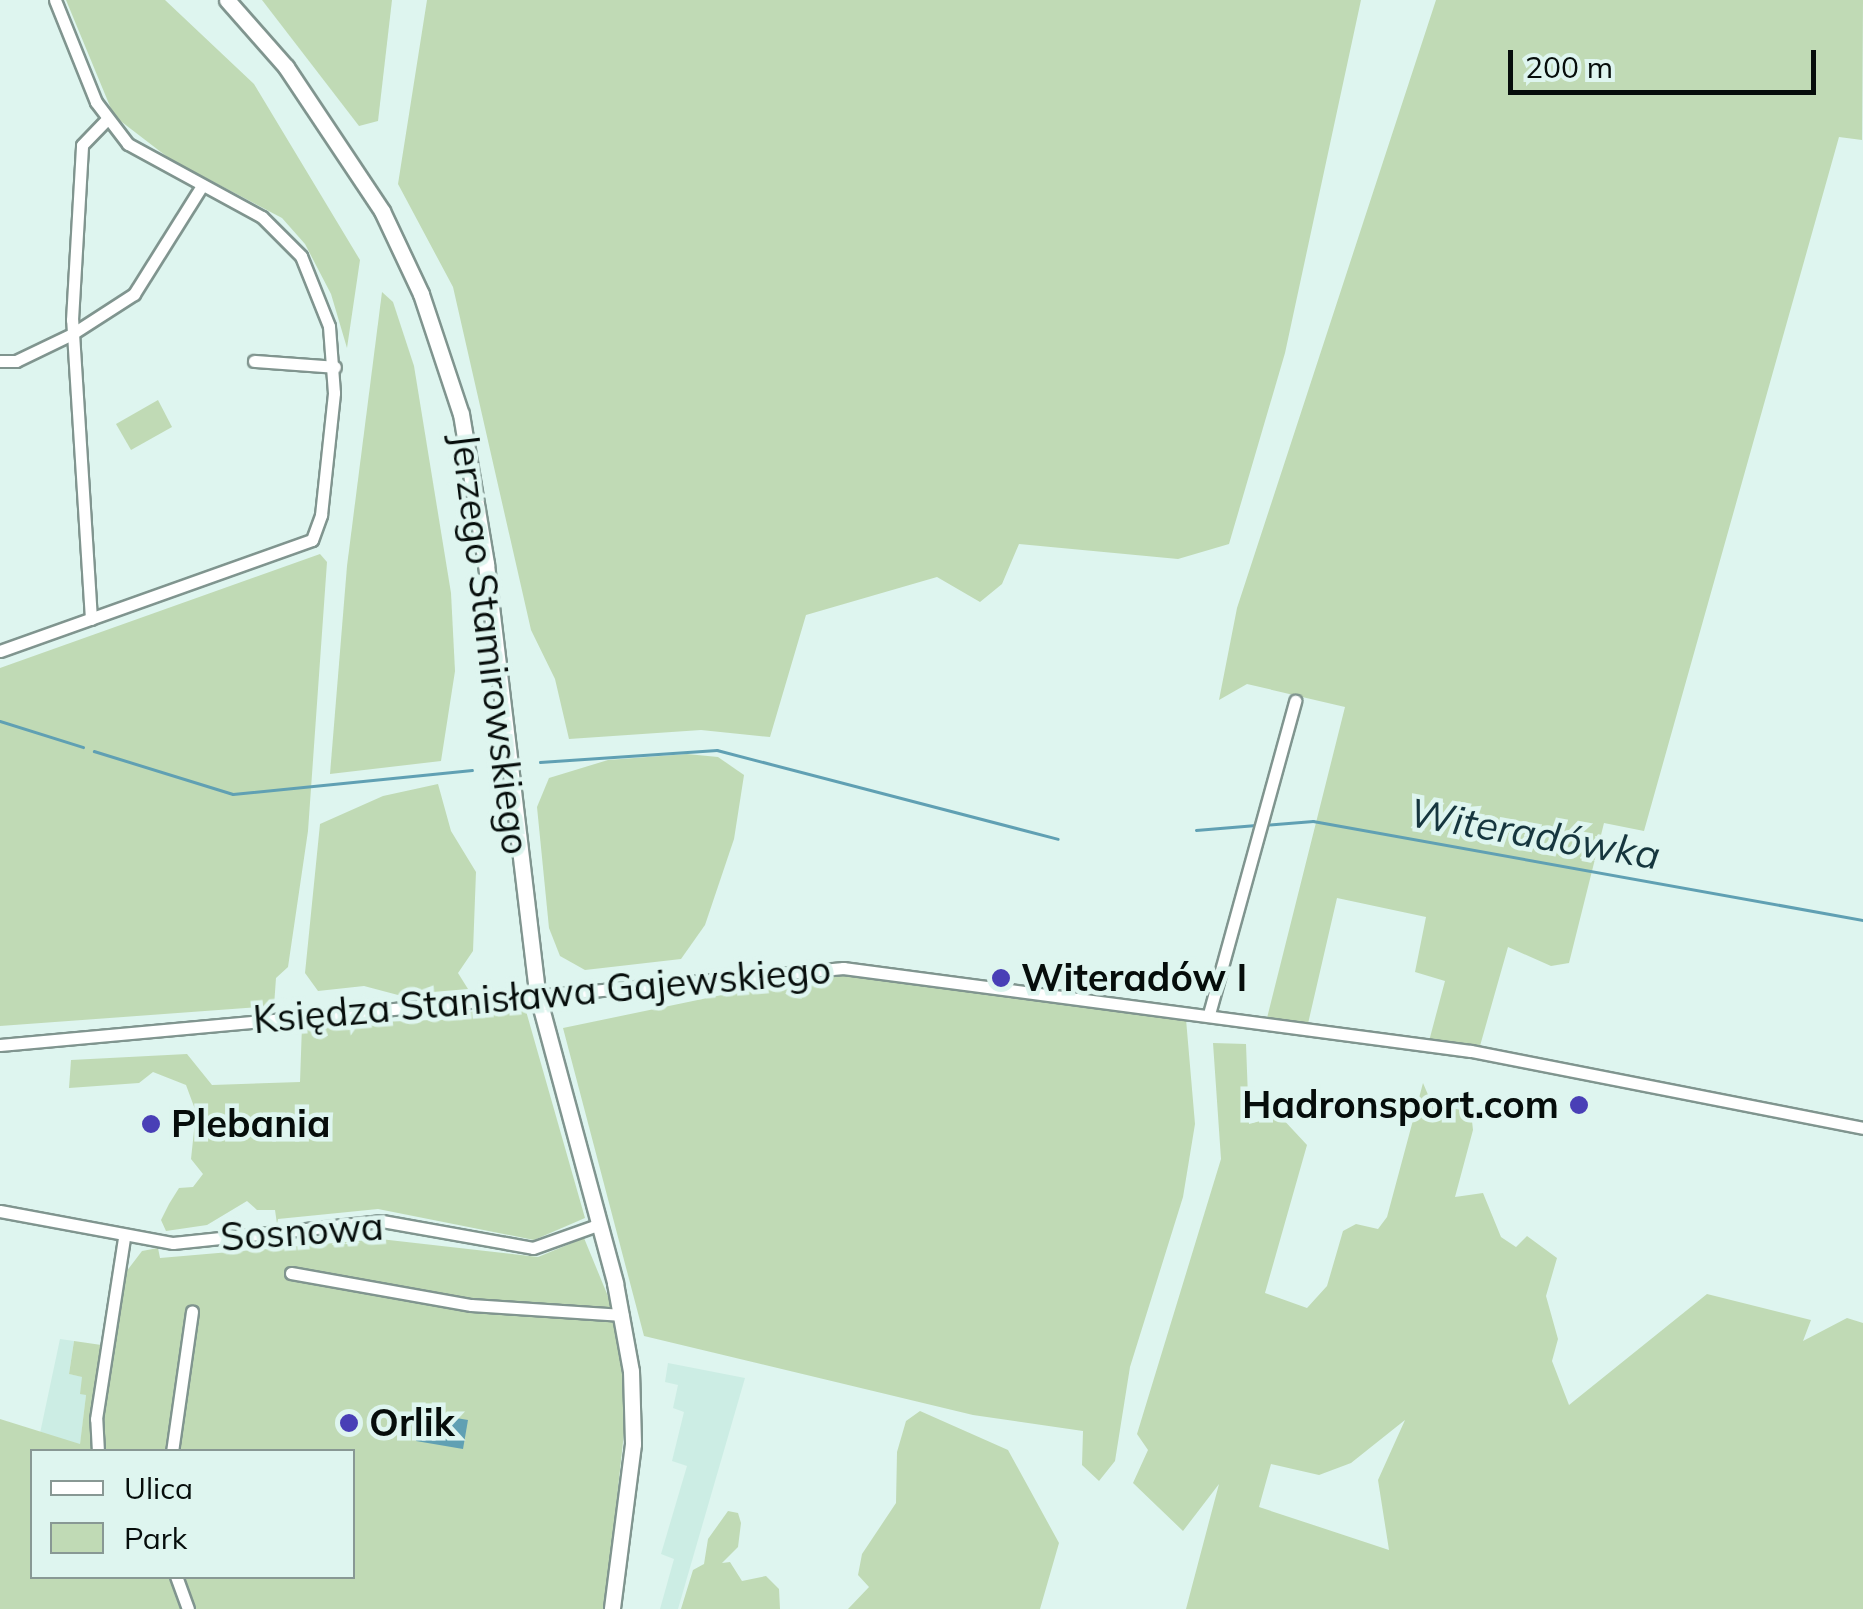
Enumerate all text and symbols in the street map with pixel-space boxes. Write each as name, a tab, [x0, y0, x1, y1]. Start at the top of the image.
scale bar	[1513, 30, 1820, 92]
text: 200 m	[1525, 48, 1613, 86]
street label: Jerzego Stamirowskiego	[442, 431, 538, 857]
water label: Witeradówka	[1406, 787, 1664, 879]
street label: Księdza Stanisława Gajewskiego	[251, 947, 833, 1043]
place label: Witeradów I	[1021, 955, 1247, 1001]
marker: Witeradów I	[990, 967, 1012, 989]
place label: Hadronsport.com	[1242, 1082, 1559, 1128]
marker: Hadronsport.com	[1568, 1094, 1590, 1116]
place label: Plebania	[171, 1101, 331, 1147]
marker: Plebania	[140, 1113, 162, 1135]
street label: Sosnowa	[219, 1204, 385, 1260]
place label: Orlik	[369, 1400, 455, 1446]
marker: Orlik	[338, 1412, 360, 1434]
legend	[30, 1449, 355, 1579]
text: Ulica	[124, 1469, 193, 1507]
text: Park	[124, 1519, 187, 1557]

